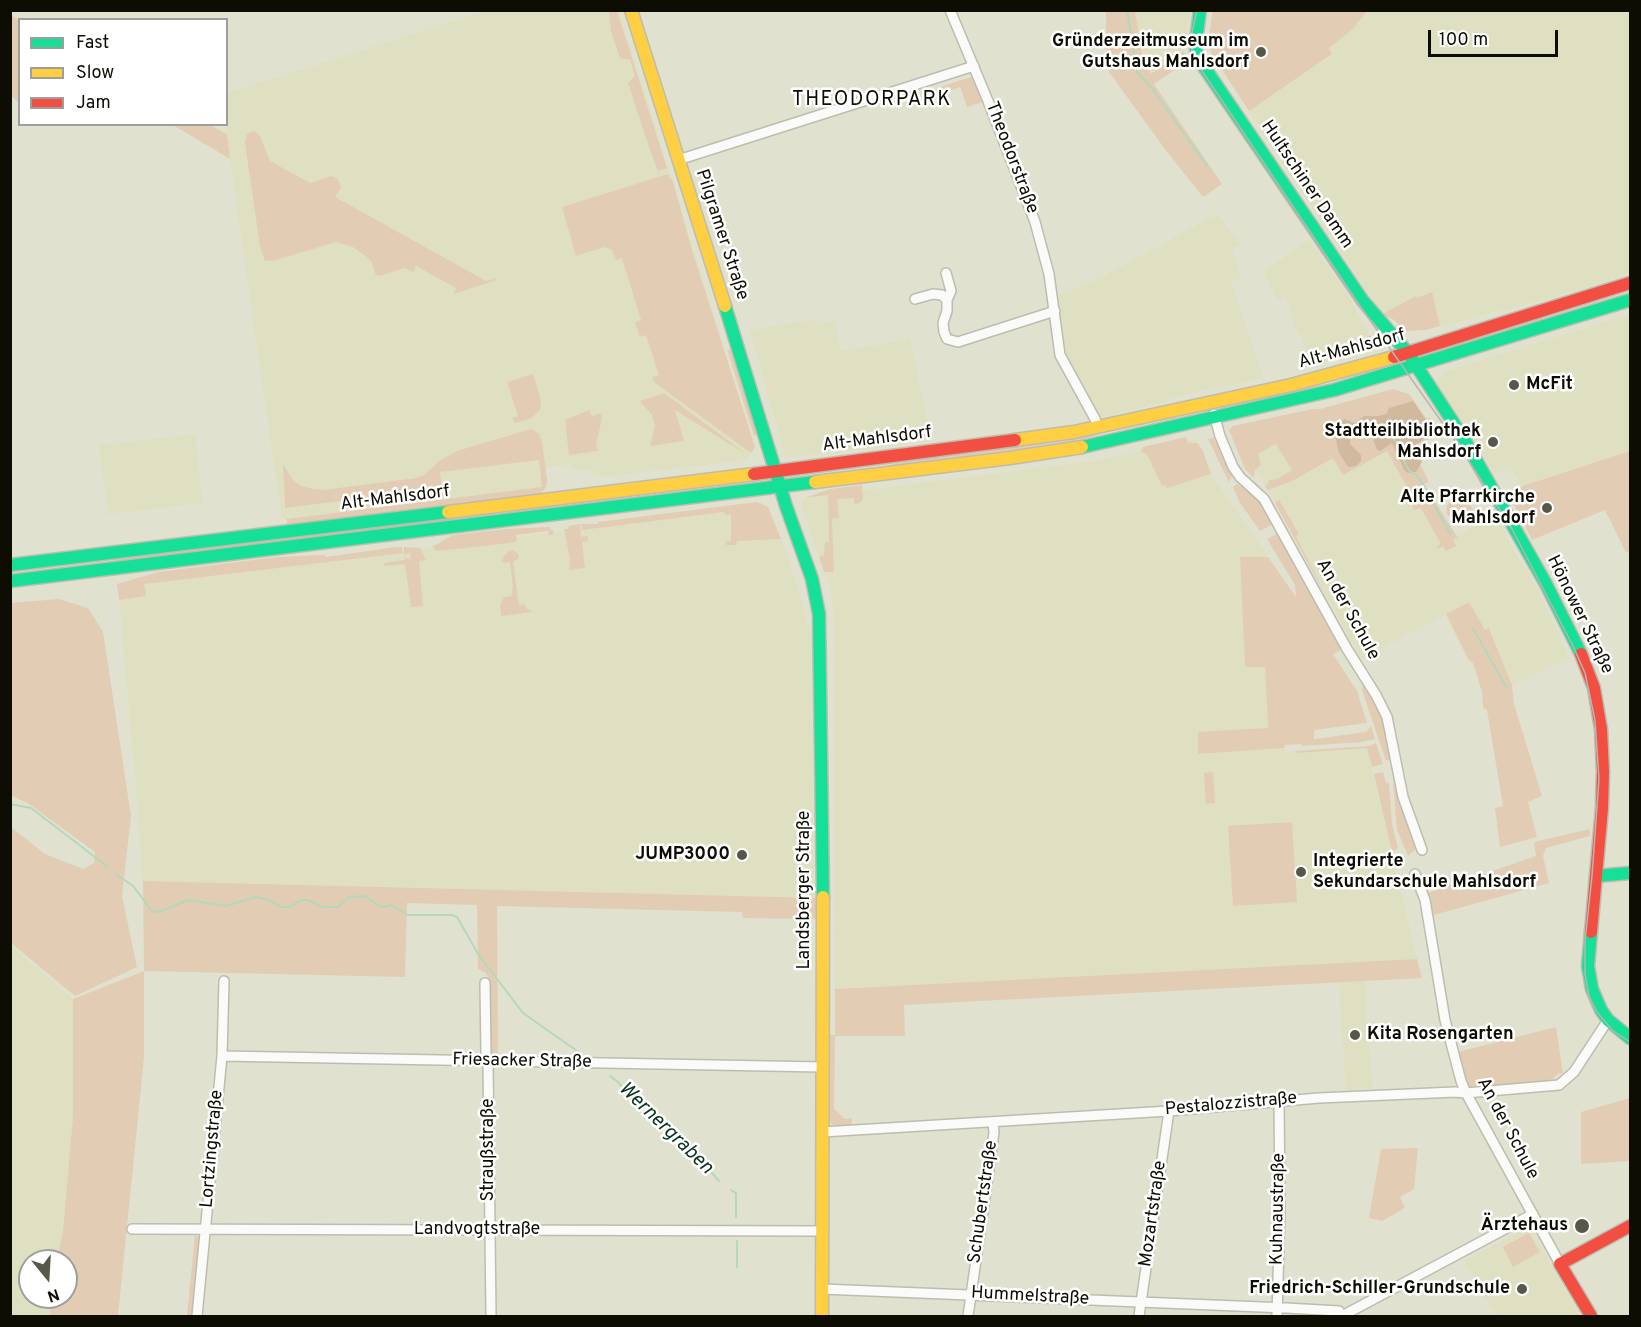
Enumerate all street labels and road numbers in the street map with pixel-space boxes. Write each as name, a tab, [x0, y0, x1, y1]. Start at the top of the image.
street label: Theodorstraße	[980, 99, 1042, 217]
street label: Hultschiner Damm	[1255, 117, 1357, 253]
street label: Pilgramer Straße	[690, 167, 752, 303]
street label: Alt-Mahlsdorf	[1296, 325, 1408, 375]
street label: Alt-Mahlsdorf	[821, 423, 933, 457]
street label: Alt-Mahlsdorf	[339, 482, 451, 516]
street label: Hönower Straße	[1541, 552, 1617, 678]
street label: An der Schule	[1310, 556, 1384, 664]
street label: Landsberger Straße	[794, 810, 816, 970]
street label: Friesacker Straße	[452, 1050, 592, 1074]
street label: An der Schule	[1471, 1075, 1543, 1183]
street label: Pestalozzistraße	[1164, 1088, 1298, 1122]
street label: Lortzingstraße	[197, 1089, 229, 1209]
street label: Straußstraße	[478, 1098, 500, 1202]
street label: Schubertstraße	[965, 1139, 1003, 1265]
street label: Kuhnaustraße	[1267, 1153, 1291, 1265]
street label: Mozartstraße	[1136, 1159, 1172, 1269]
street label: Landvogtstraße	[414, 1219, 540, 1241]
street label: Hummelstraße	[970, 1283, 1090, 1311]

